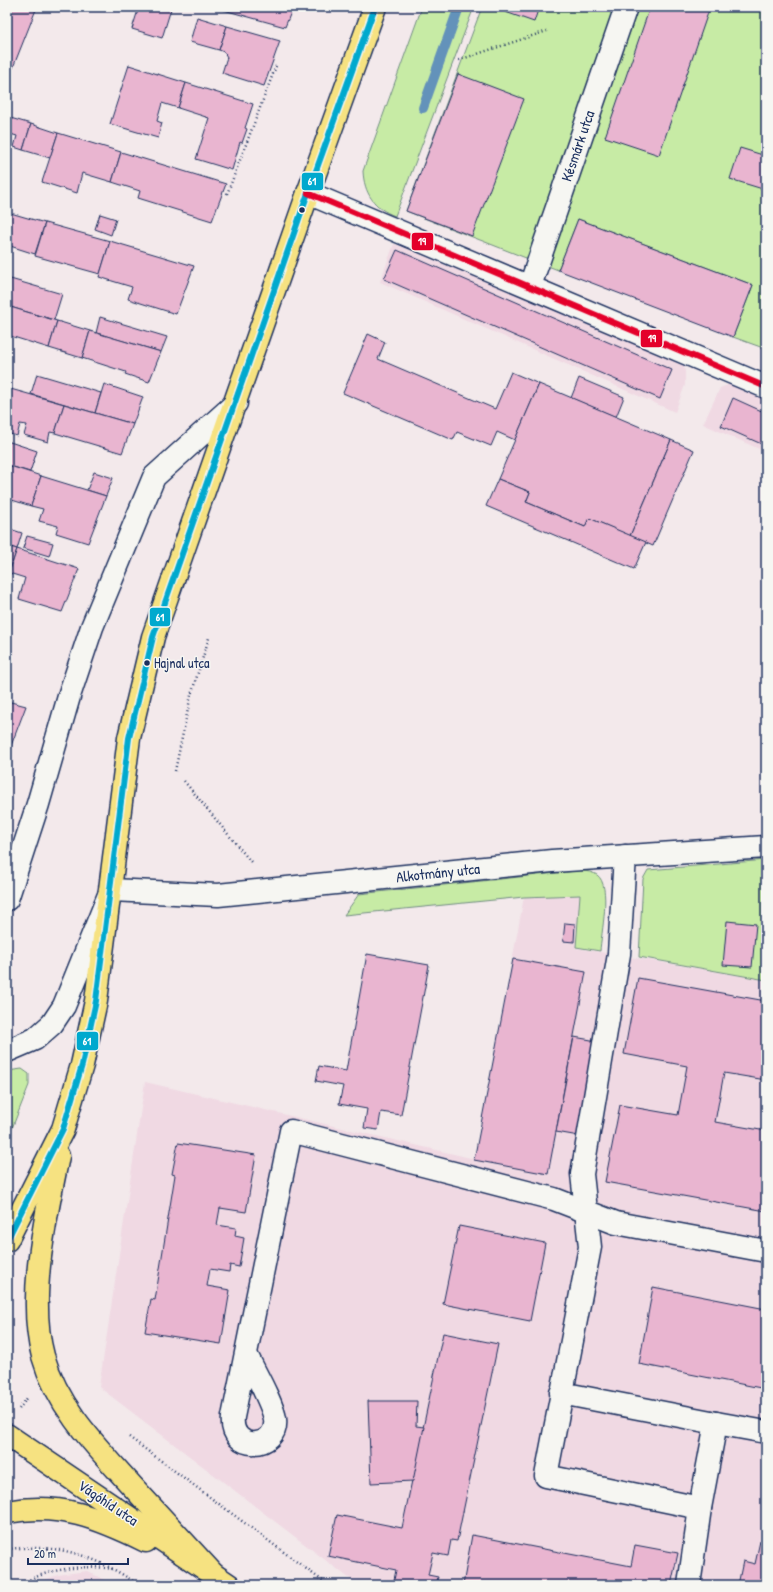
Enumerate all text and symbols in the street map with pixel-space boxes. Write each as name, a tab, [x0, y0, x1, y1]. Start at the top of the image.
street label: Késmárk utca	[556, 107, 600, 184]
line badge: 61	[301, 172, 324, 191]
text: 61	[308, 174, 316, 188]
unlabelled marker	[297, 205, 307, 215]
line badge: 19	[411, 232, 434, 251]
text: 19	[418, 234, 426, 248]
line badge: 19	[640, 329, 663, 348]
text: 19	[648, 331, 656, 345]
line badge: 61	[149, 607, 171, 627]
text: 61	[156, 610, 164, 624]
place label: Hajnal utca	[154, 653, 210, 673]
marker: Hajnal utca	[142, 658, 152, 668]
street label: Alkotmány utca	[395, 858, 481, 887]
line badge: 61	[76, 1031, 99, 1051]
text: 61	[83, 1034, 91, 1048]
street label: Vágóhíd utca	[74, 1475, 143, 1531]
scale bar	[28, 1540, 128, 1566]
text: 20 m	[34, 1545, 56, 1562]

